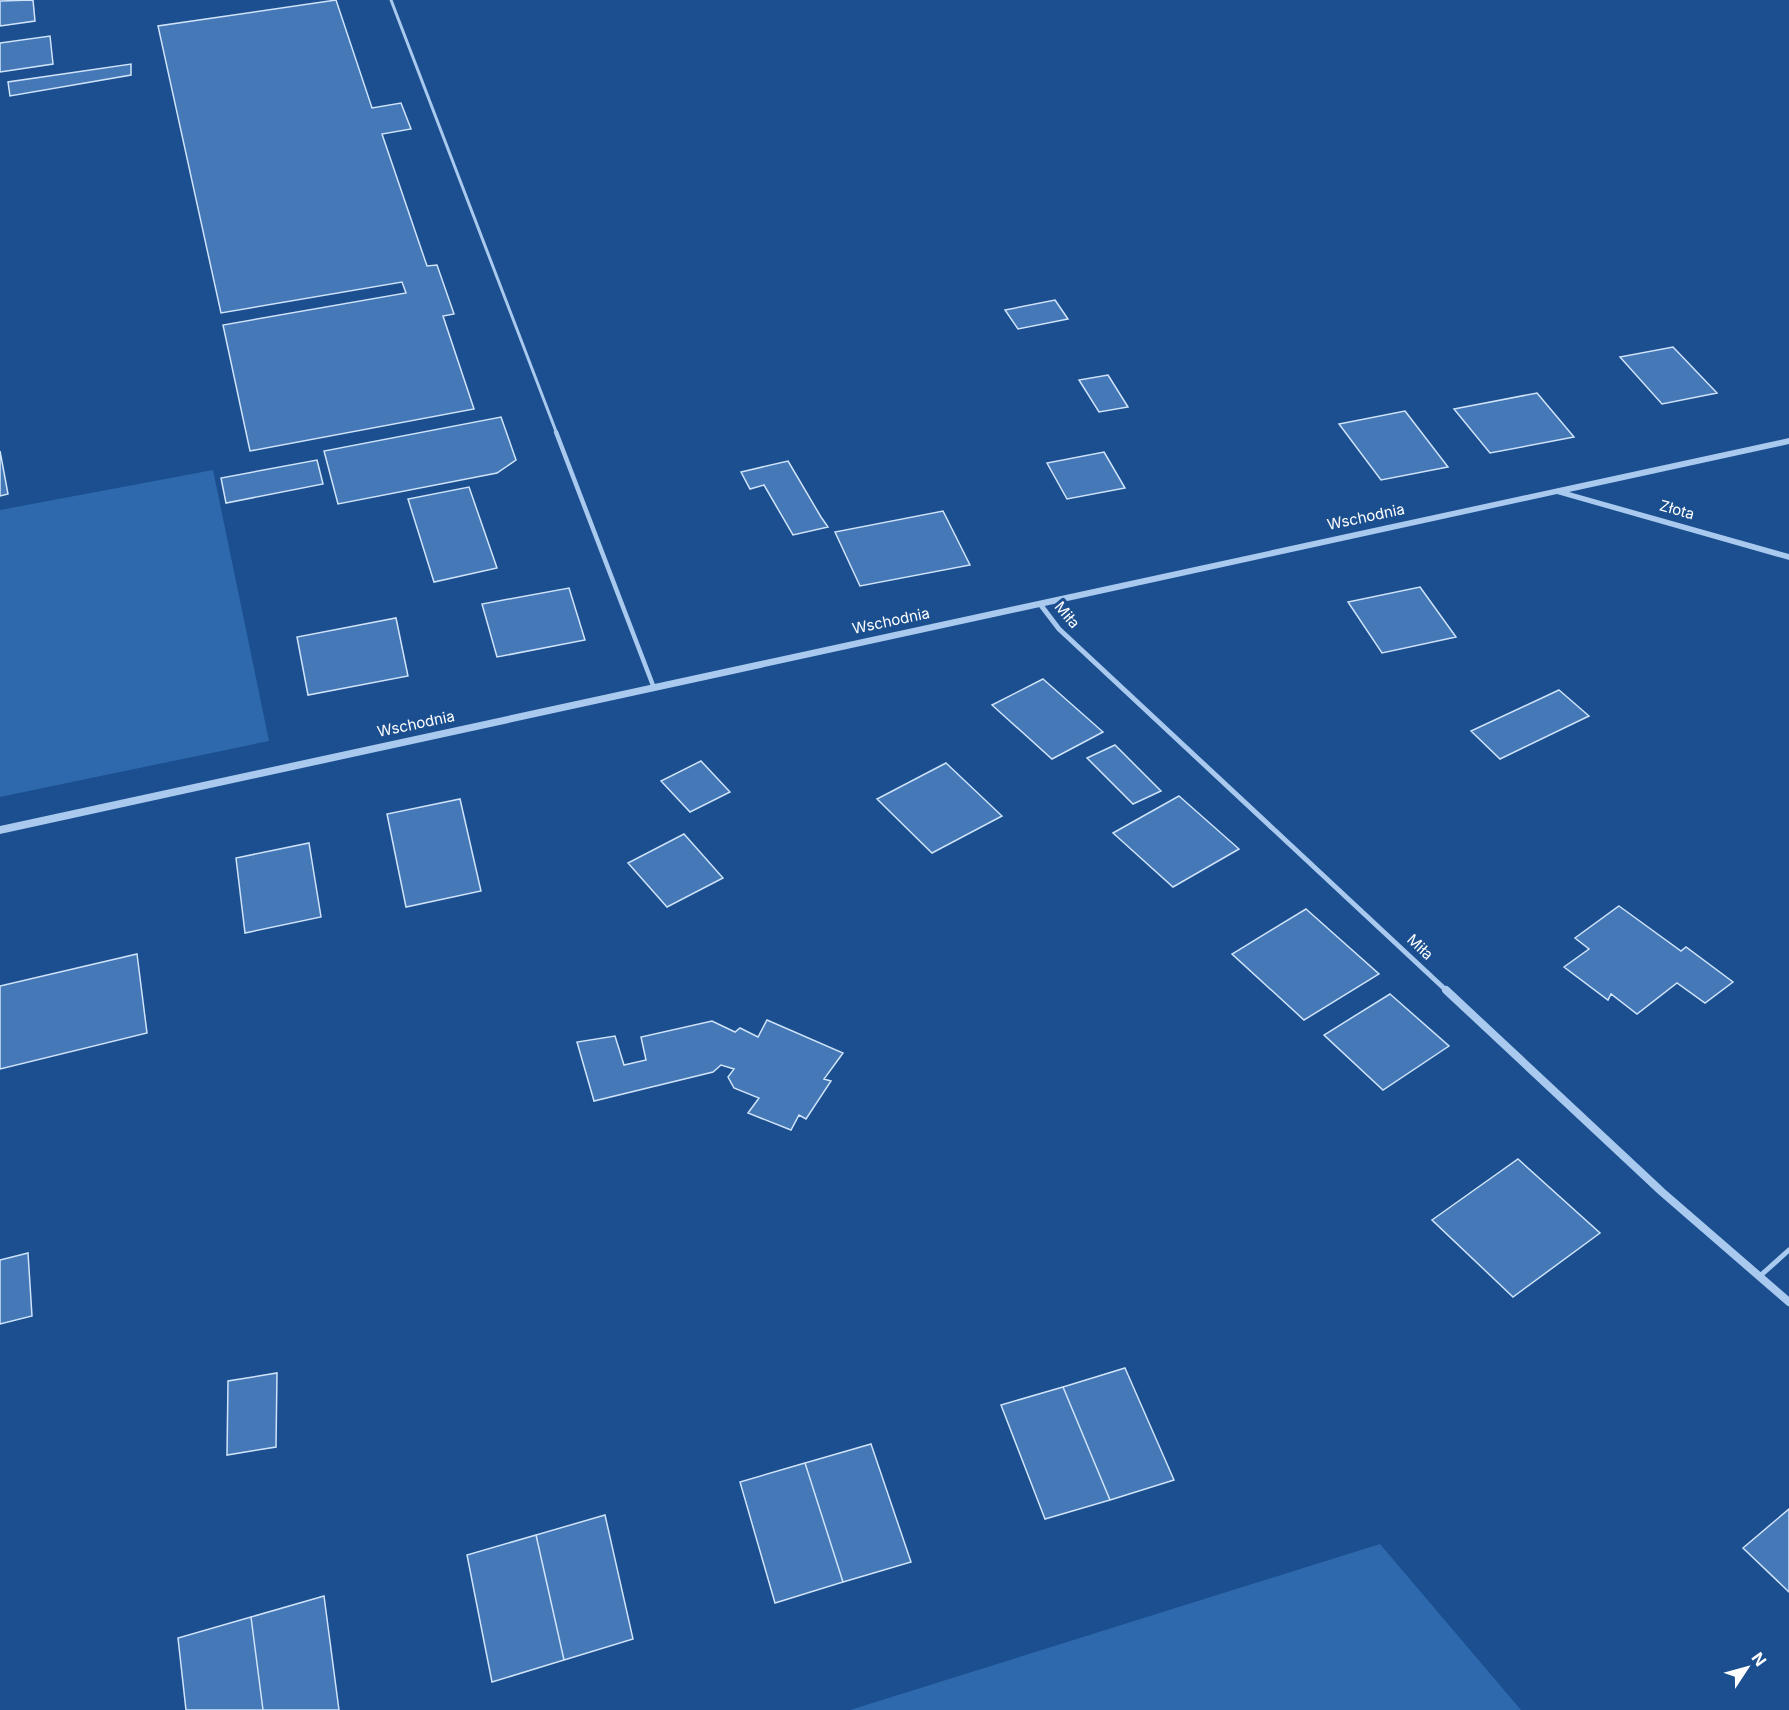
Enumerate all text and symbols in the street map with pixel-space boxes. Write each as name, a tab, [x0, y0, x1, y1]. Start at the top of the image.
street label: Złota	[1657, 495, 1697, 524]
street label: Wschodnia	[1325, 499, 1406, 534]
street label: Miła	[1051, 597, 1084, 632]
street label: Wschodnia	[850, 603, 931, 638]
street label: Wschodnia	[375, 706, 456, 741]
street label: Miła	[1403, 930, 1438, 964]
north arrow	[1717, 1638, 1777, 1698]
text: N	[1747, 1648, 1771, 1670]

